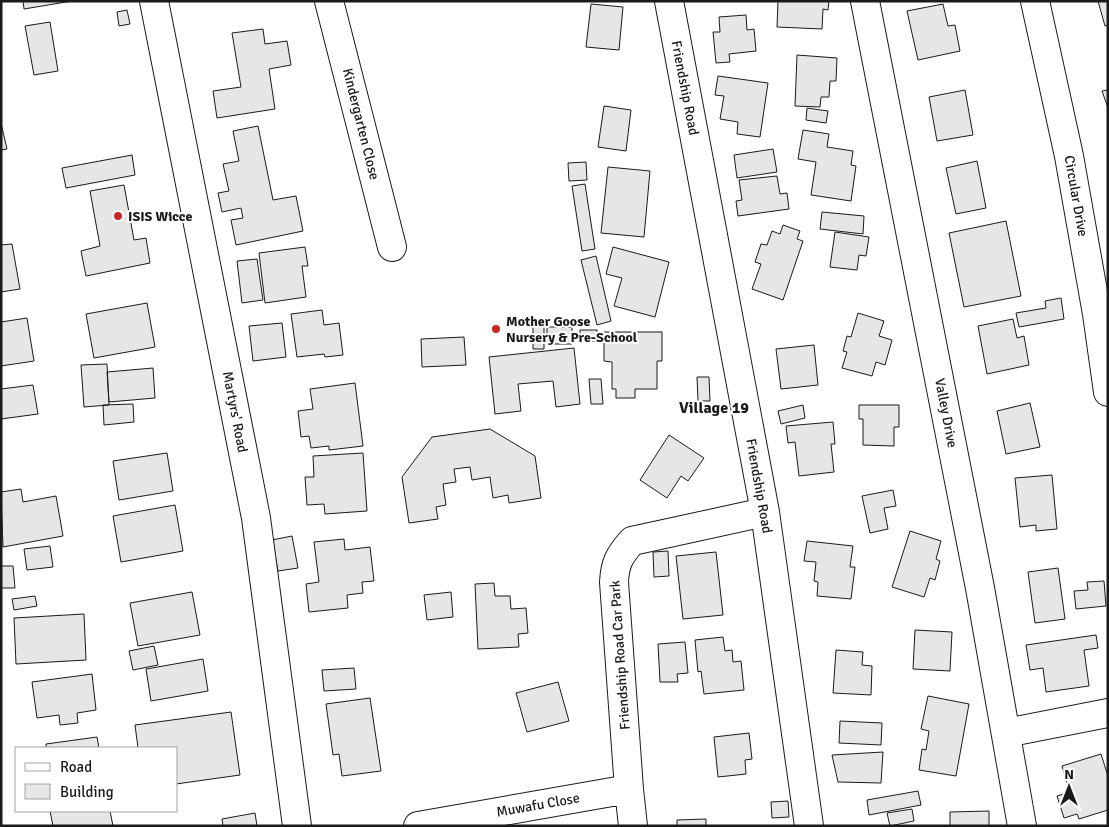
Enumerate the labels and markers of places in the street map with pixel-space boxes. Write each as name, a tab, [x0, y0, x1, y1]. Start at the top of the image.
place label: ISIS Wicce	[128, 208, 192, 225]
marker: ISIS Wicce	[112, 210, 124, 222]
place label: Mother Goose Nursery & Pre-School	[506, 313, 638, 346]
marker: Mother Goose Nursery & Pre-School	[490, 323, 502, 335]

